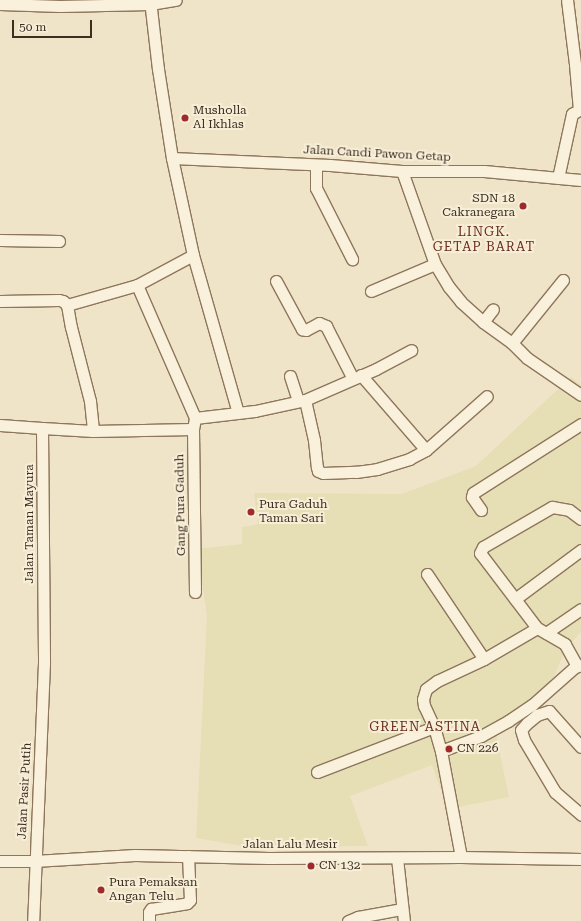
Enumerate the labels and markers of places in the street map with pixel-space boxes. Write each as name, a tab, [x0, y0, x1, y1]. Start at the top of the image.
place label: Musholla Al Ikhlas	[193, 104, 247, 132]
marker: Musholla Al Ikhlas	[180, 113, 190, 123]
place label: SDN 18 Cakranegara	[442, 192, 515, 220]
marker: SDN 18 Cakranegara	[518, 201, 528, 211]
place label: Pura Gaduh Taman Sari	[259, 498, 328, 526]
marker: Pura Gaduh Taman Sari	[246, 507, 256, 517]
place label: CN 226	[457, 742, 498, 756]
marker: CN 226	[444, 744, 454, 754]
place label: CN 132	[319, 859, 360, 873]
marker: CN 132	[306, 861, 316, 871]
place label: Pura Pemaksan Angan Telu	[109, 876, 198, 904]
marker: Pura Pemaksan Angan Telu	[96, 885, 106, 895]

